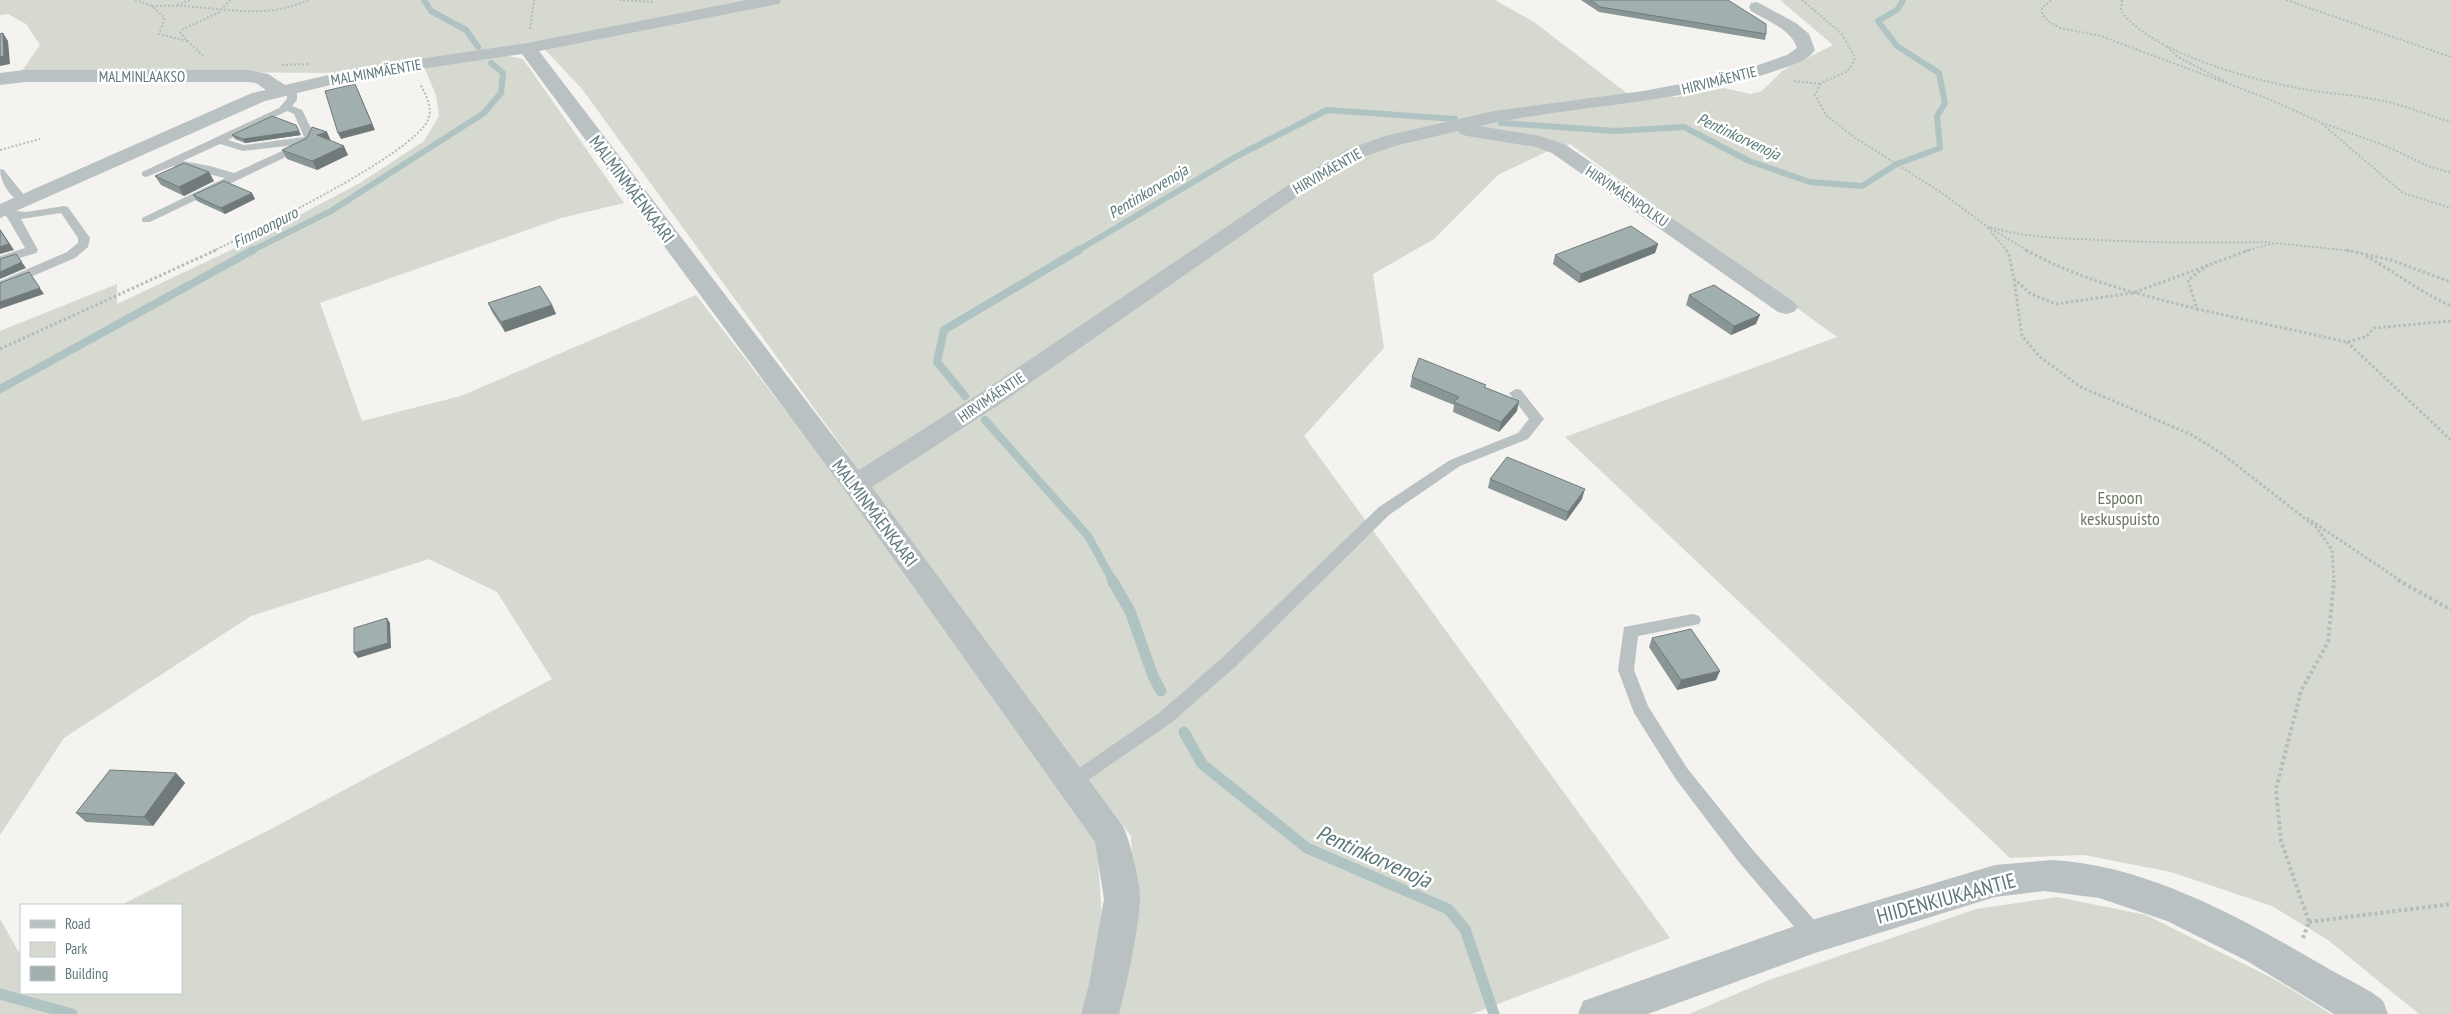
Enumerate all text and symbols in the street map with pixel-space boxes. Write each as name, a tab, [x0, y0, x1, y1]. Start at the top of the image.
street label: MALMINMÄENTIE	[329, 55, 423, 89]
street label: HIRVIMÄENTIE	[1680, 62, 1758, 98]
street label: MALMINLAAKSO	[99, 67, 185, 86]
water label: Pentinkorvenoja	[1694, 108, 1785, 165]
street label: MALMINMÄENKAARI	[584, 131, 680, 247]
street label: HIRVIMÄENTIE	[1289, 144, 1365, 198]
water label: Pentinkorvenoja	[1105, 159, 1193, 223]
street label: HIRVIMÄENPOLKU	[1582, 161, 1672, 231]
water label: Finnoonpuro	[229, 202, 302, 252]
street label: HIRVIMÄENTIE	[954, 368, 1028, 426]
street label: MALMINMÄENKAARI	[827, 455, 923, 571]
park label: Espoon keskuspuisto	[2080, 486, 2160, 530]
water label: Pentinkorvenoja	[1312, 818, 1437, 894]
street label: HIIDENKIUKAANTIE	[1874, 866, 2018, 930]
legend	[20, 904, 182, 994]
text: Road	[65, 914, 91, 933]
text: Park	[65, 939, 87, 958]
text: Building	[65, 964, 108, 983]

